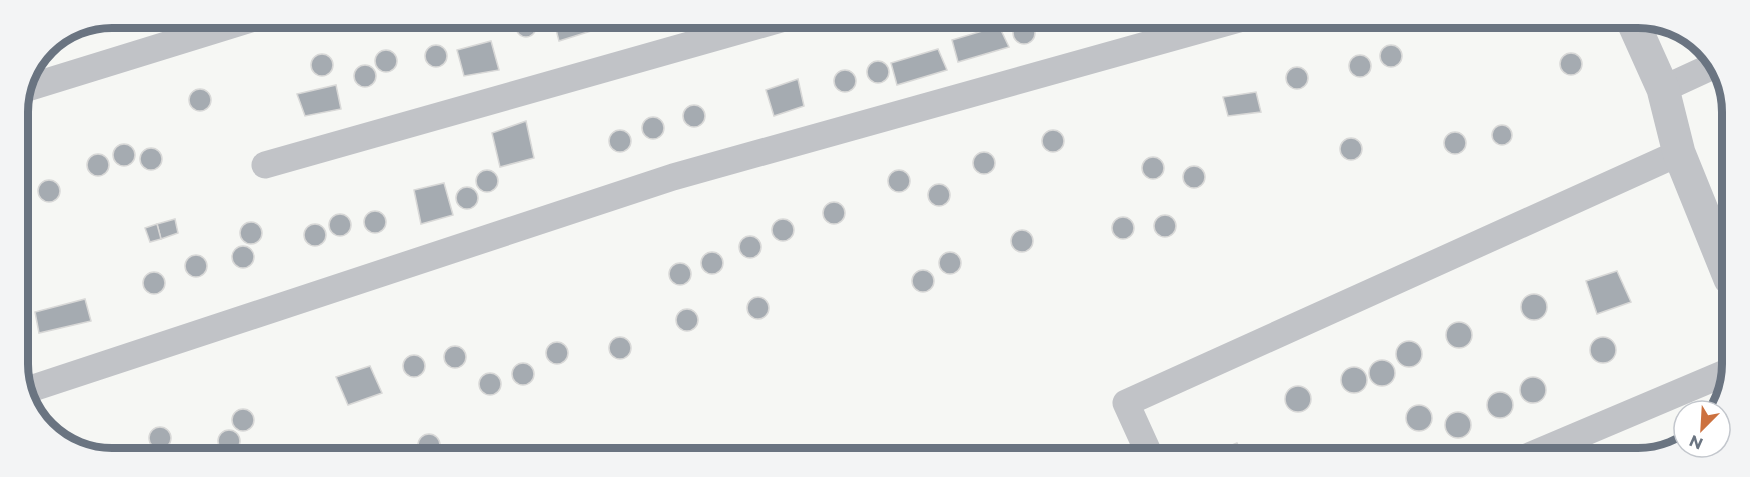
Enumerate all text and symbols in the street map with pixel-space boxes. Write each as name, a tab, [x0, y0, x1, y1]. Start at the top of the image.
north arrow	[1672, 399, 1732, 459]
text: N	[1686, 431, 1706, 454]

